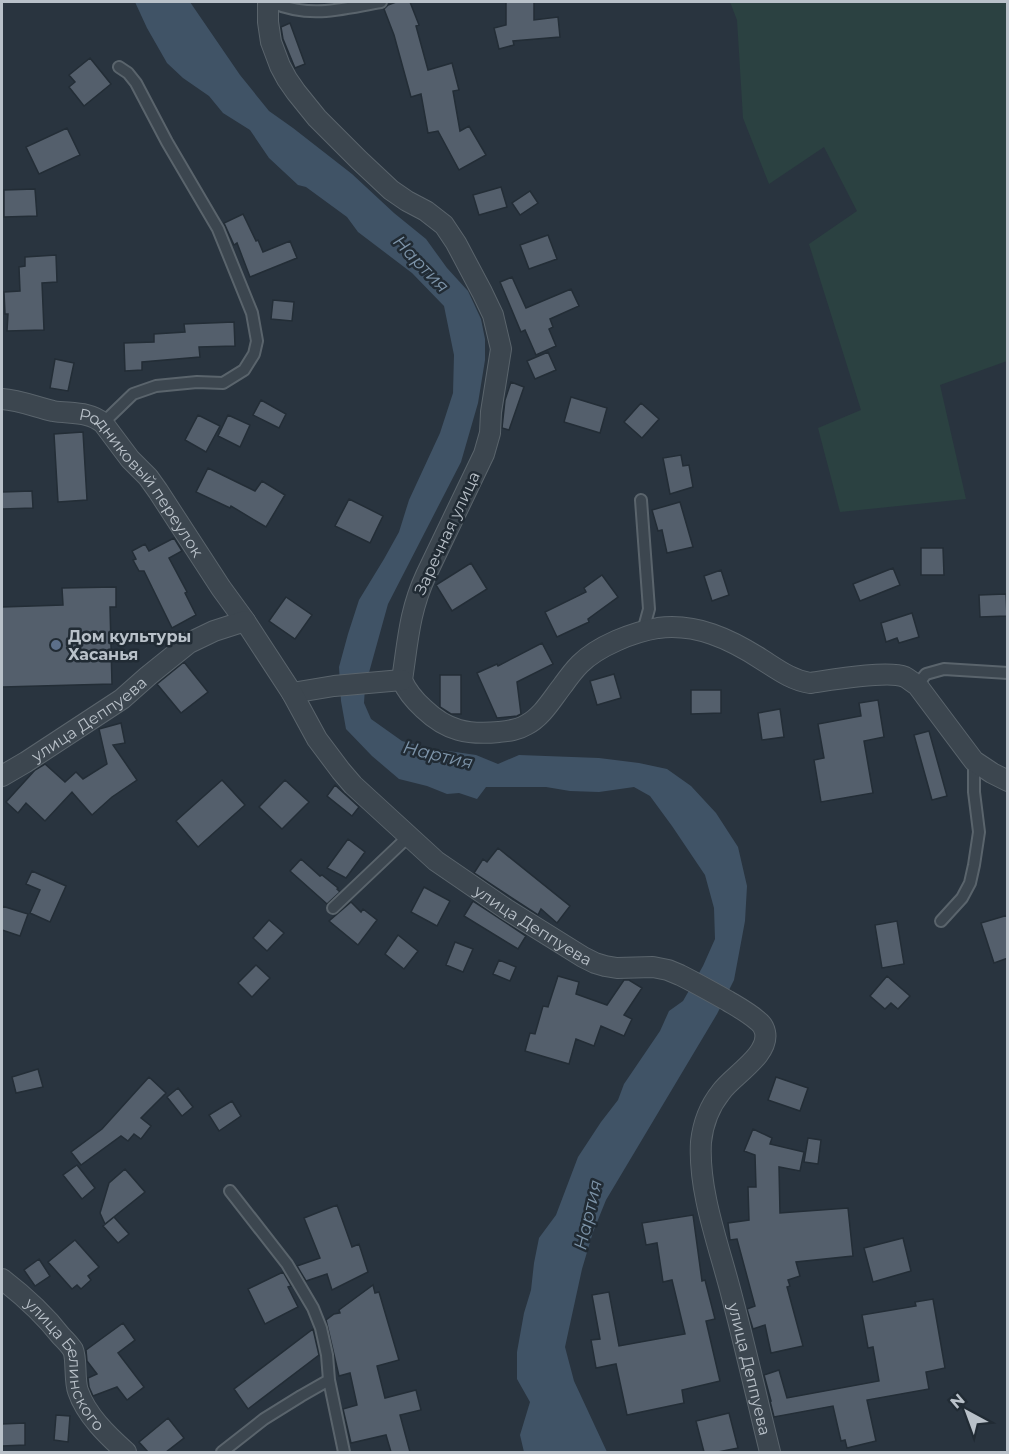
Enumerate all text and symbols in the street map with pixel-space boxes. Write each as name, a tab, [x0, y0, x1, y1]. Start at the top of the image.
water label: Нартия	[388, 231, 454, 297]
street label: Родниковый переулок	[78, 404, 208, 561]
street label: Заречная улица	[410, 468, 484, 598]
place label: Дом культуры Хасанья	[68, 627, 191, 664]
marker: Дом культуры Хасанья	[49, 638, 63, 652]
street label: улица Деппуева	[27, 672, 150, 766]
water label: Нартия	[401, 736, 475, 774]
street label: улица Деппуева	[470, 880, 595, 969]
water label: Нартия	[569, 1178, 607, 1252]
street label: улица Белинского	[21, 1293, 109, 1434]
street label: улица Деппуева	[724, 1300, 775, 1437]
north arrow	[937, 1382, 997, 1442]
text: N	[946, 1390, 969, 1412]

